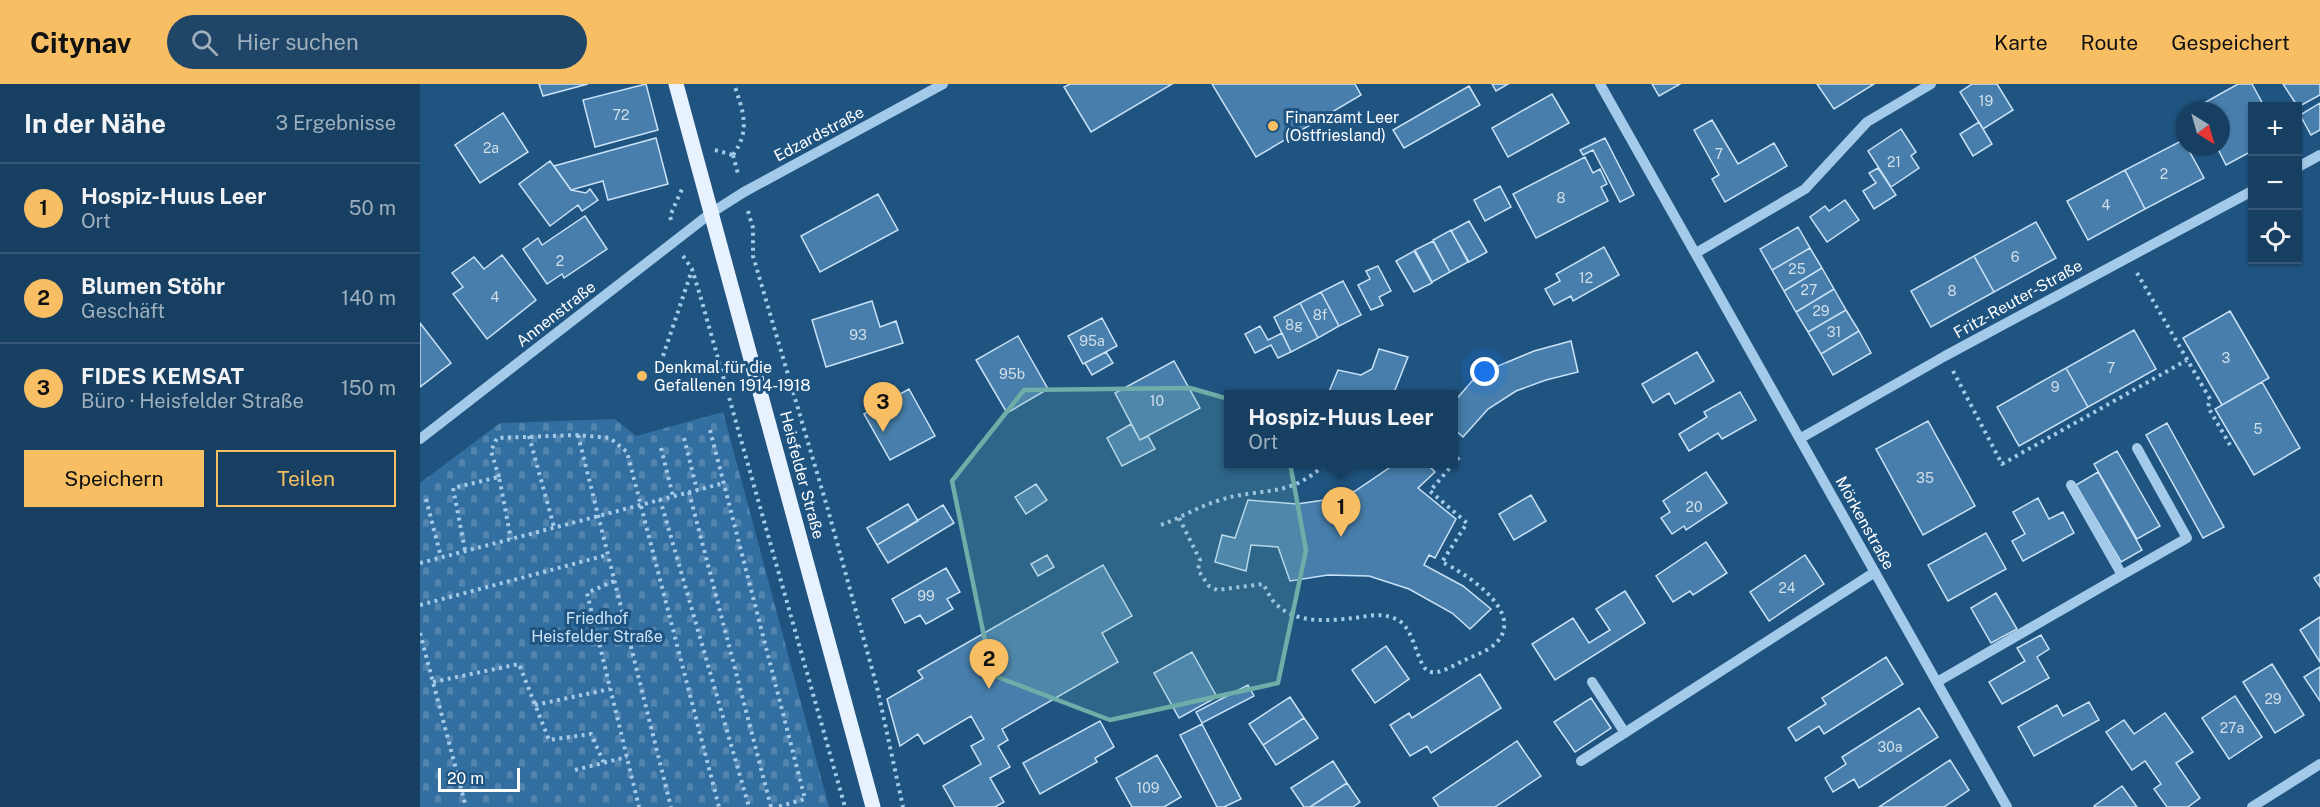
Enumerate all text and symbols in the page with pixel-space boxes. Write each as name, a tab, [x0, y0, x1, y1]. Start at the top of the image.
search box	[167, 15, 587, 69]
text: Citynav	[30, 26, 131, 59]
icon: search	[188, 26, 221, 59]
text: Hier suchen	[236, 29, 359, 55]
text: Karte	[1994, 30, 2048, 55]
text: Route	[2081, 30, 2138, 55]
text: Gespeichert	[2171, 30, 2290, 55]
house number: 19	[1979, 93, 1993, 109]
street label: Edzardstraße	[771, 102, 867, 166]
north arrow	[2176, 102, 2230, 156]
map controls	[2248, 102, 2302, 264]
button: +	[2248, 102, 2302, 156]
house number: 72	[613, 107, 629, 123]
text: In der Nähe	[24, 108, 166, 139]
place label: Finanzamt Leer (Ostfriesland)	[1285, 108, 1399, 145]
text: 3 Ergebnisse	[275, 111, 396, 135]
marker: Finanzamt Leer (Ostfriesland)	[1266, 119, 1280, 133]
house number: 2a	[483, 140, 499, 156]
house number: 7	[1715, 146, 1723, 162]
house number: 21	[1887, 154, 1901, 170]
button: −	[2248, 156, 2302, 210]
house number: 2	[2160, 166, 2168, 182]
text: Hospiz-Huus Leer	[81, 183, 266, 209]
house number: 8	[1556, 190, 1566, 206]
text: 1	[39, 196, 48, 220]
text: 50 m	[349, 196, 396, 220]
house number: 4	[2102, 197, 2111, 213]
text: Ort	[81, 209, 111, 233]
button: locate	[2248, 210, 2302, 264]
house number: 6	[2011, 249, 2020, 265]
house number: 2	[556, 253, 564, 269]
street label: Fritz-Reuter-Straße	[1950, 256, 2086, 342]
house number: 25	[1788, 261, 1806, 277]
house number: 12	[1579, 270, 1593, 286]
text: Blumen Stöhr	[81, 273, 225, 299]
street label: Annenstraße	[513, 277, 599, 351]
house number: 27	[1801, 282, 1817, 298]
house number: 8	[1947, 283, 1957, 299]
text: 2	[37, 286, 50, 310]
text: 140 m	[341, 286, 396, 310]
house number: 4	[491, 289, 500, 305]
text: Geschäft	[81, 299, 165, 323]
house number: 29	[1812, 303, 1830, 319]
house number: 8f	[1313, 307, 1328, 323]
house number: 8g	[1285, 317, 1303, 333]
house number: 31	[1827, 324, 1841, 340]
house number: 93	[849, 327, 867, 343]
house number: 95a	[1079, 333, 1105, 349]
house number: 3	[2222, 350, 2231, 366]
your location	[1470, 357, 1499, 386]
place label: Denkmal für die Gefallenen 1914-1918	[654, 358, 811, 395]
house number: 7	[2107, 360, 2115, 376]
text: FIDES KEMSAT	[81, 363, 244, 389]
house number: 95b	[999, 366, 1025, 382]
marker: Denkmal für die Gefallenen 1914-1918	[635, 369, 649, 383]
text: 3	[37, 376, 50, 400]
text: 150 m	[341, 376, 396, 400]
house number: 9	[2051, 379, 2060, 395]
pin: 3	[864, 382, 902, 432]
text: Büro · Heisfelder Straße	[81, 389, 304, 413]
popup	[1224, 390, 1458, 468]
house number: 10	[1150, 393, 1164, 409]
text: Hospiz-Huus Leer	[1248, 404, 1434, 430]
street label: Heisfelder Straße	[776, 409, 828, 541]
house number: 5	[2254, 421, 2263, 437]
text: Ort	[1248, 430, 1278, 454]
button: Speichern	[24, 450, 204, 507]
button: Teilen	[216, 450, 396, 507]
house number: 35	[1916, 470, 1934, 486]
street label: Mörkenstraße	[1832, 473, 1898, 573]
pin: 1	[1322, 488, 1360, 537]
house number: 20	[1686, 499, 1702, 515]
house number: 24	[1778, 580, 1796, 596]
house number: 99	[917, 588, 935, 604]
park label: Friedhof Heisfelder Straße	[531, 609, 663, 646]
pin: 2	[970, 640, 1008, 689]
house number: 29	[2264, 691, 2282, 707]
house number: 27a	[2220, 720, 2244, 736]
house number: 30a	[1877, 739, 1903, 755]
scale bar	[438, 765, 520, 792]
text: 20 m	[447, 769, 484, 788]
house number: 109	[1137, 780, 1160, 796]

